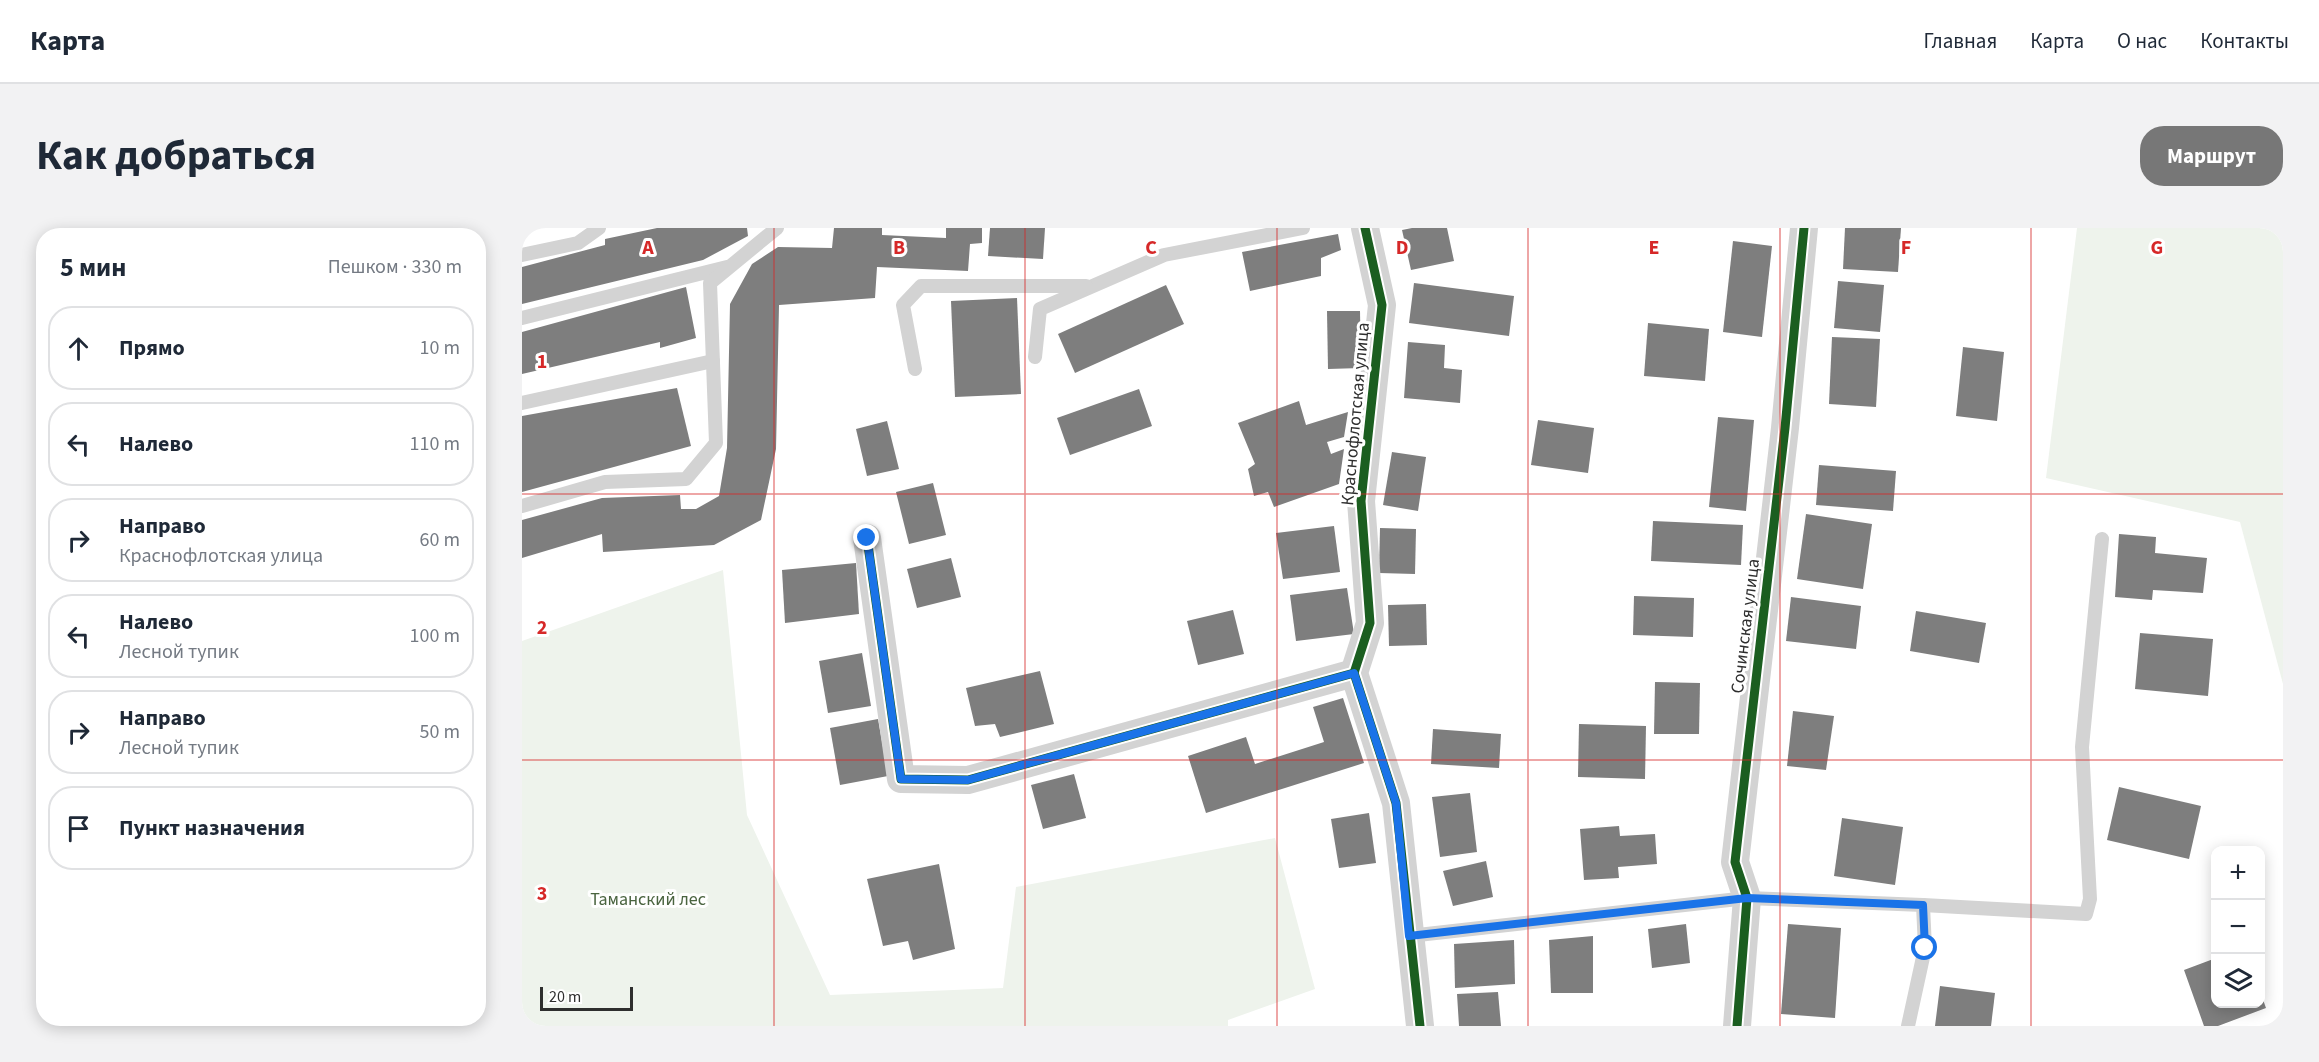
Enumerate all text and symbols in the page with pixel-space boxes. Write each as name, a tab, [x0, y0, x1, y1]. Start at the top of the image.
text: Карта	[30, 21, 105, 61]
text: Главная	[1924, 26, 1997, 56]
text: Карта	[2030, 26, 2084, 56]
text: О нас	[2117, 26, 2167, 56]
text: Контакты	[2200, 26, 2289, 56]
text: Как добраться	[36, 126, 316, 186]
button: Маршрут	[2140, 126, 2283, 186]
text: A	[641, 234, 654, 262]
text: B	[893, 234, 905, 262]
text: C	[1145, 234, 1157, 262]
text: D	[1396, 234, 1408, 262]
text: E	[1649, 234, 1659, 262]
text: F	[1901, 234, 1911, 262]
text: G	[2151, 234, 2163, 262]
text: 5 мин	[60, 249, 126, 286]
text: Пешком · 330 m	[328, 253, 462, 281]
street label: Краснофлотская улица	[1335, 321, 1376, 507]
icon: ahead	[62, 332, 95, 365]
text: Прямо	[119, 332, 185, 364]
text: 10 m	[420, 334, 460, 362]
text: 1	[537, 348, 547, 376]
icon: left	[62, 428, 95, 461]
text: Налево	[119, 428, 193, 460]
text: 110 m	[410, 430, 460, 458]
text: Направо	[119, 510, 206, 542]
icon: right	[62, 524, 95, 557]
route end	[853, 524, 879, 550]
text: 60 m	[420, 526, 460, 554]
text: Краснофлотская улица	[119, 542, 323, 570]
street label: Сочинская улица	[1725, 557, 1766, 695]
text: Налево	[119, 606, 193, 638]
text: 2	[537, 614, 547, 642]
icon: left	[62, 620, 95, 653]
text: 100 m	[410, 622, 460, 650]
text: Лесной тупик	[119, 638, 239, 666]
text: Направо	[119, 702, 206, 734]
icon: right	[62, 716, 95, 749]
text: 50 m	[420, 718, 460, 746]
text: Лесной тупик	[119, 734, 239, 762]
icon: arrive	[62, 812, 95, 845]
text: Пункт назначения	[119, 812, 305, 844]
map controls	[2211, 846, 2265, 1008]
button: +	[2211, 846, 2265, 900]
text: 3	[537, 880, 547, 908]
park label: Таманский лес	[590, 887, 706, 912]
button: −	[2211, 900, 2265, 954]
route start	[1911, 934, 1937, 960]
button: layers	[2211, 954, 2265, 1008]
scale bar	[540, 984, 633, 1012]
text: 20 m	[549, 986, 581, 1008]

